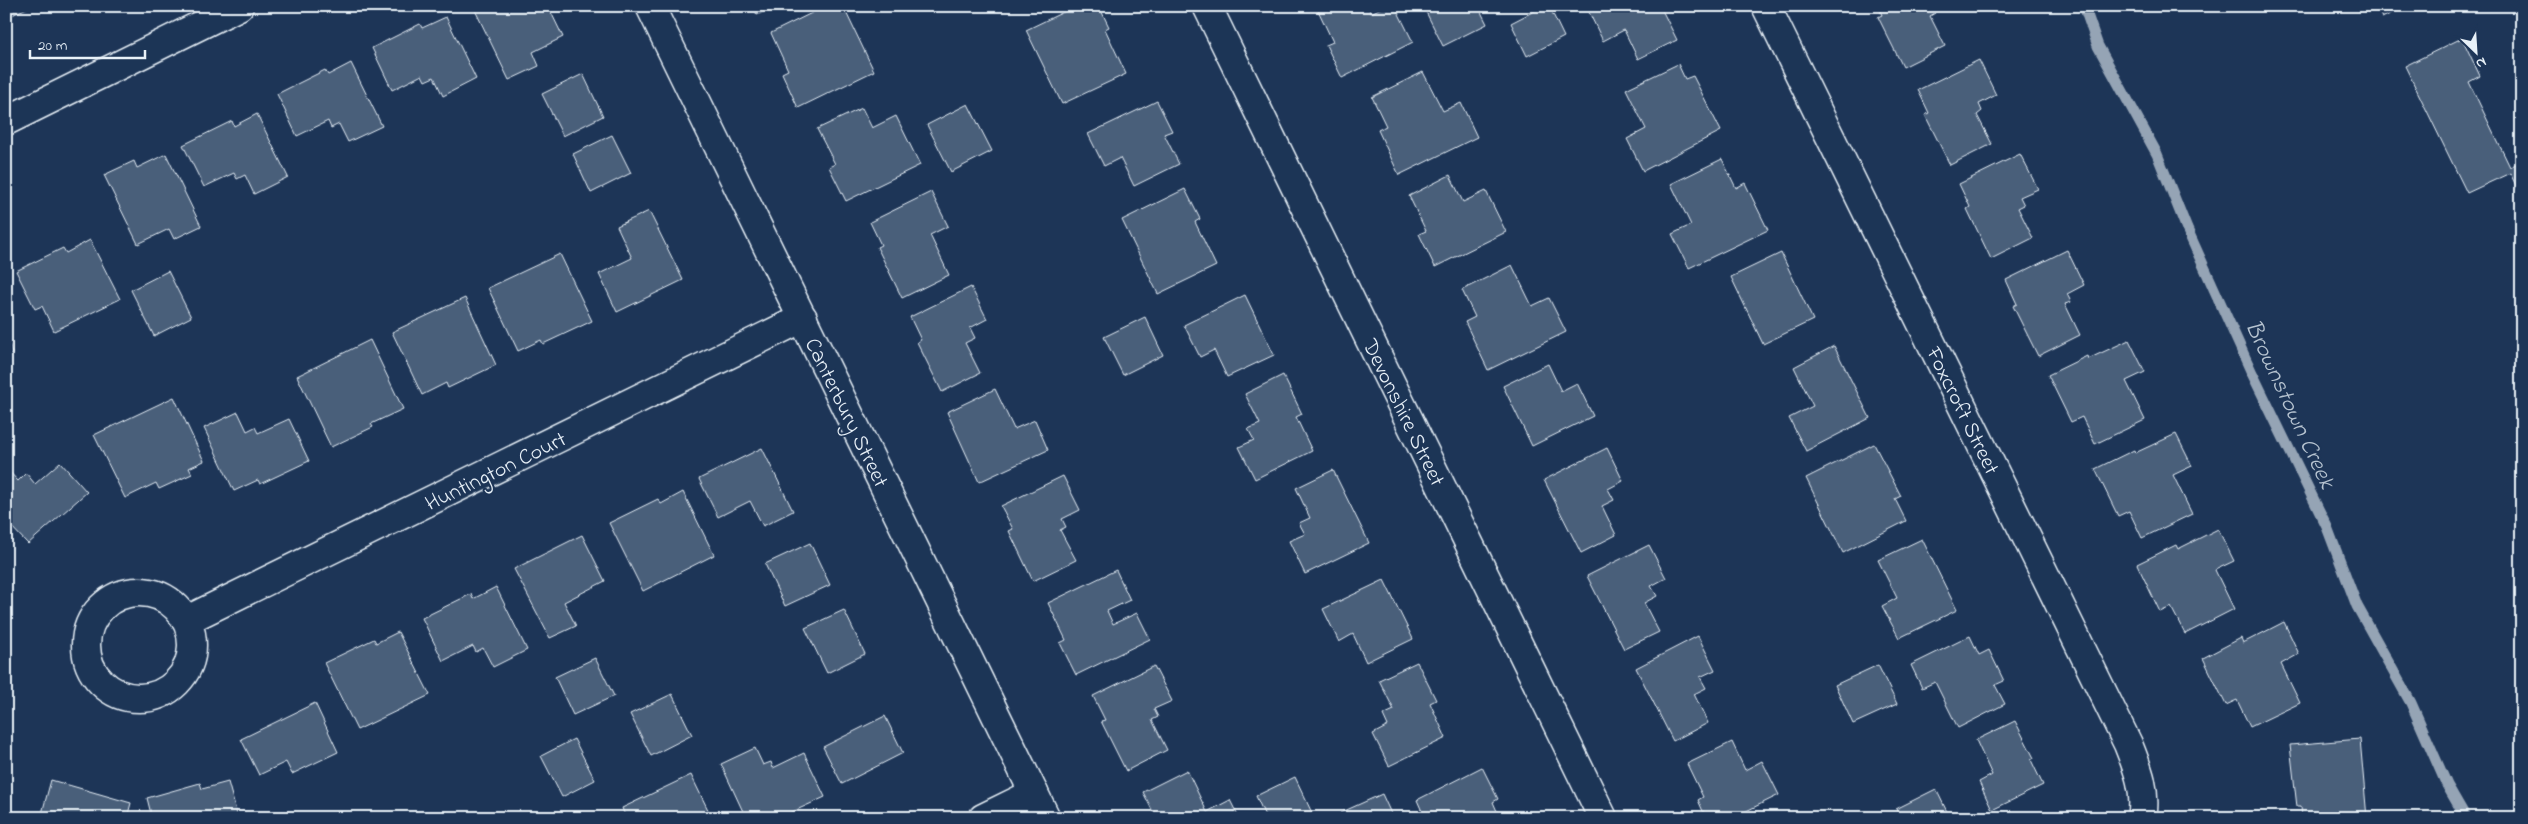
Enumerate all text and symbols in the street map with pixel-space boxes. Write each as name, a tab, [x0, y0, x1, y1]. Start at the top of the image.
scale bar	[30, 28, 145, 60]
north arrow	[2450, 28, 2500, 78]
text: 20 m	[38, 35, 68, 57]
text: N	[2472, 51, 2490, 74]
water label: Brownstown Creek	[2234, 315, 2344, 497]
street label: Canterbury Street	[794, 333, 896, 495]
street label: Devonshire Street	[1352, 333, 1452, 493]
street label: Foxcroft Street	[1916, 341, 2006, 481]
street label: Huntington Court	[420, 424, 573, 522]

